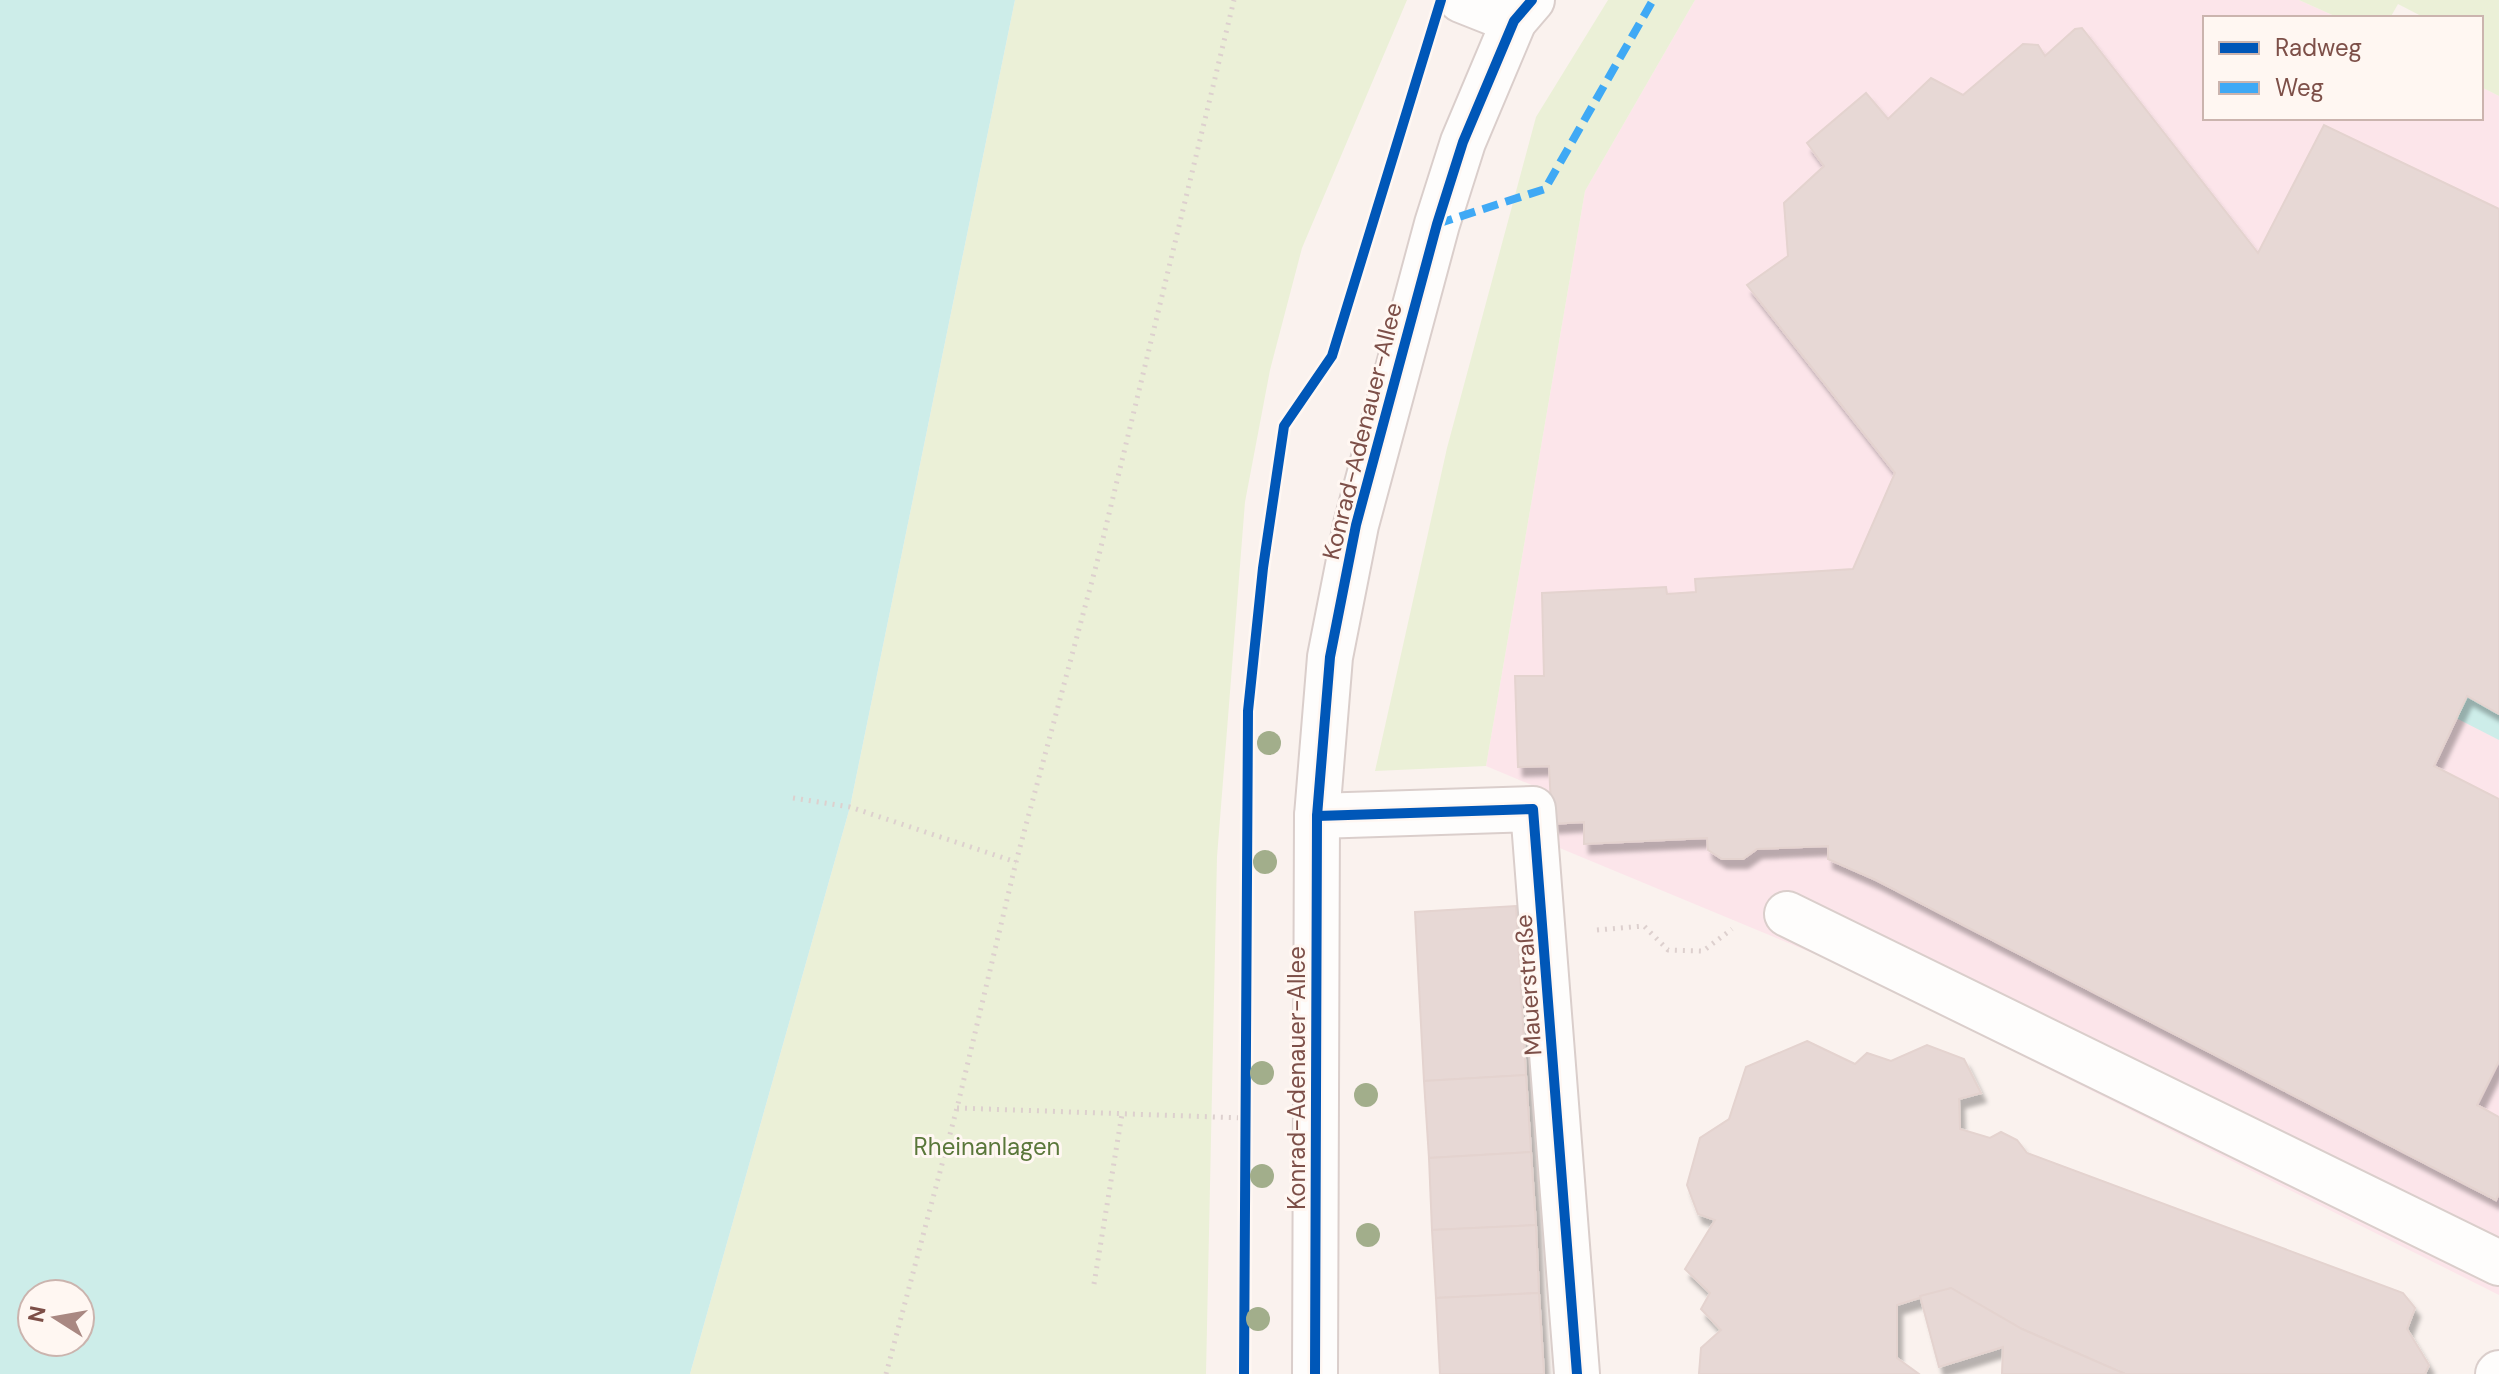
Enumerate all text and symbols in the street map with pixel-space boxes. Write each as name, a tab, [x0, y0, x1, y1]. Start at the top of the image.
legend	[2203, 16, 2483, 120]
text: Radweg	[2275, 32, 2362, 63]
text: Weg	[2275, 72, 2324, 103]
street label: Konrad-Adenauer-Allee	[1315, 299, 1409, 563]
street label: Mauerstraße	[1508, 913, 1548, 1057]
street label: Konrad-Adenauer-Allee	[1281, 946, 1312, 1210]
park label: Rheinanlagen	[914, 1131, 1060, 1162]
north arrow	[16, 1278, 96, 1358]
text: N	[21, 1304, 53, 1325]

